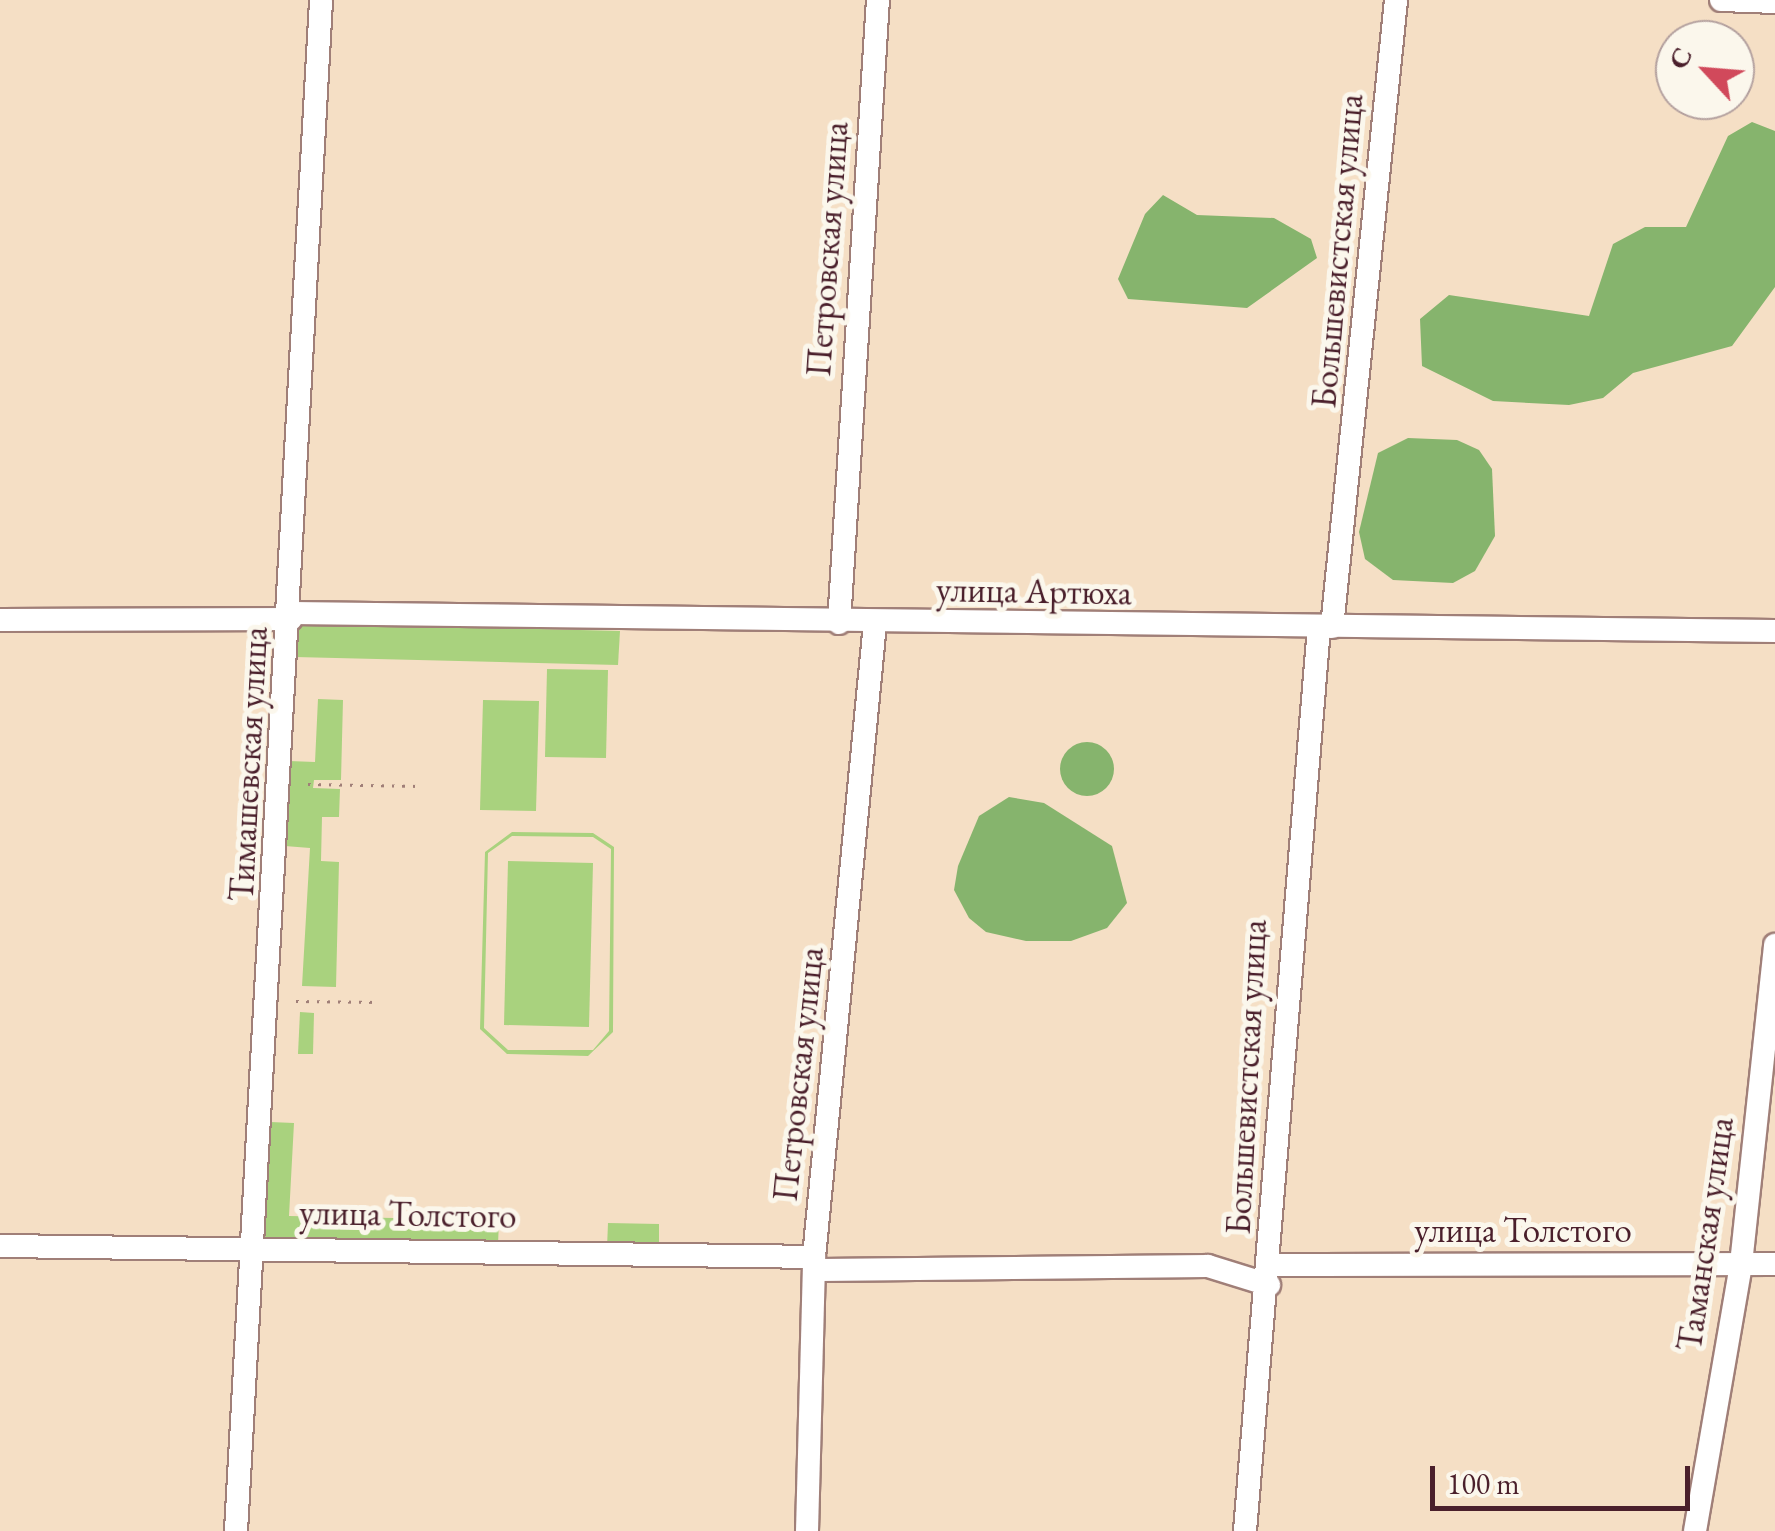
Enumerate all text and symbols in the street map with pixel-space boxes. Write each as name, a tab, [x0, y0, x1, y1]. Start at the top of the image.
north arrow	[1655, 20, 1755, 120]
text: С	[1659, 41, 1700, 75]
street label: Большевистская улица	[1302, 92, 1372, 410]
street label: Петровская улица	[797, 120, 857, 378]
street label: улица Артюха	[936, 568, 1132, 614]
street label: Тимашевская улица	[220, 625, 276, 903]
street label: Большевистская улица	[1217, 918, 1275, 1236]
street label: Петровская улица	[764, 945, 832, 1203]
street label: Таманская улица	[1668, 1114, 1742, 1354]
street label: улица Толстого	[299, 1191, 517, 1237]
street label: улица Толстого	[1414, 1209, 1632, 1251]
scale bar	[1435, 1446, 1695, 1508]
text: 100 m	[1447, 1464, 1520, 1503]

